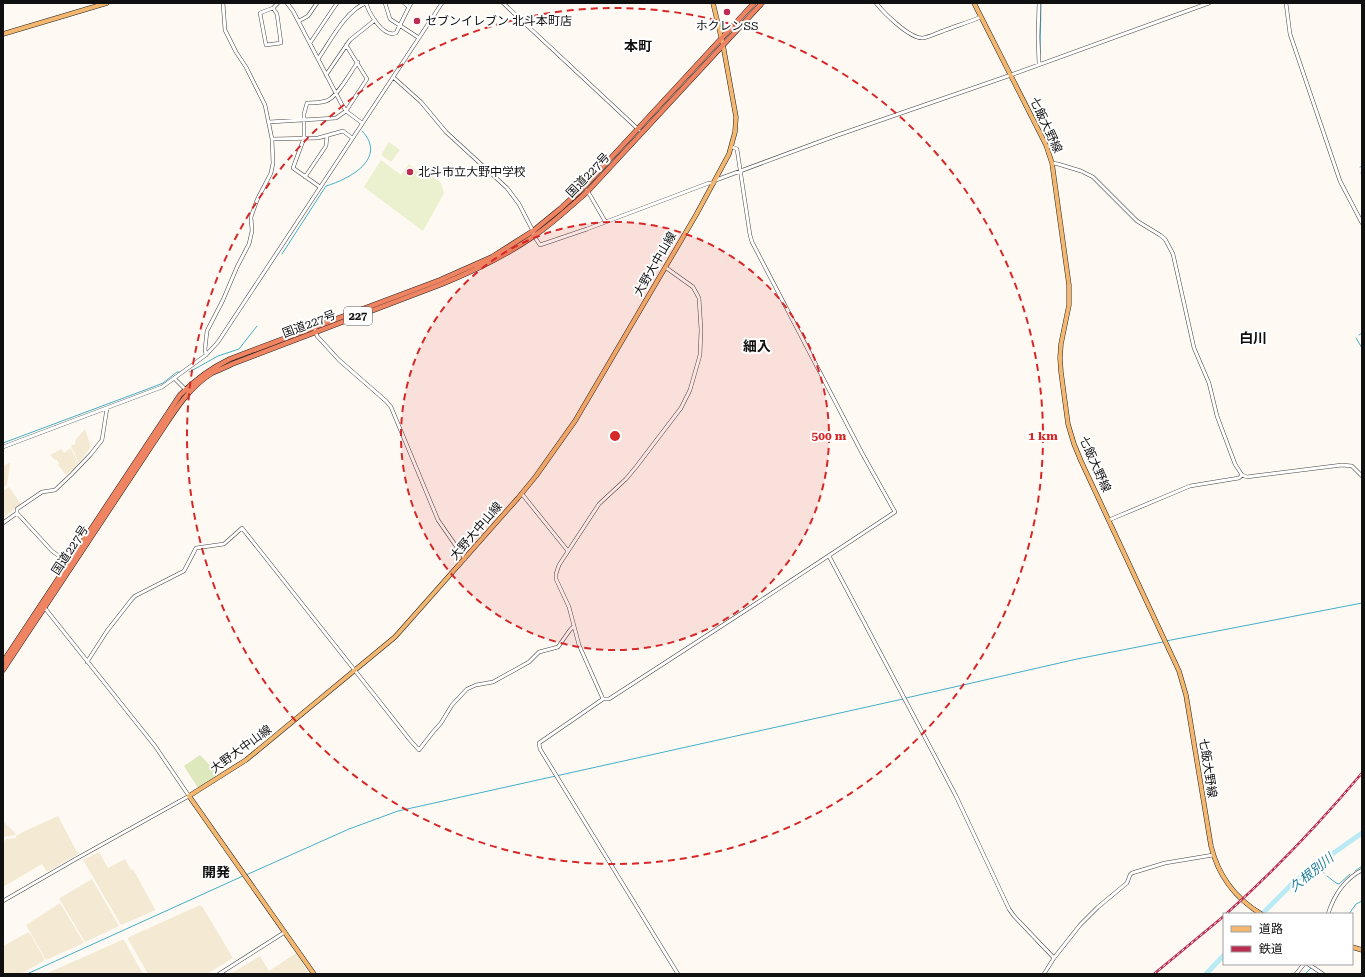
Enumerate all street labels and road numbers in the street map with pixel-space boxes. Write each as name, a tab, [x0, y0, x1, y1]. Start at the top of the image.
street label: 七飯大野線	[1027, 95, 1065, 155]
street label: 国道227号	[563, 150, 613, 200]
street label: 大野大中山線	[631, 229, 679, 299]
street label: 国道227号	[280, 307, 338, 341]
road number: 227	[344, 307, 372, 325]
street label: 七飯大野線	[1076, 434, 1114, 494]
street label: 大野大中山線	[447, 499, 505, 563]
street label: 国道227号	[49, 523, 91, 577]
street label: 大野大中山線	[208, 722, 274, 776]
street label: 七飯大野線	[1196, 737, 1220, 799]

